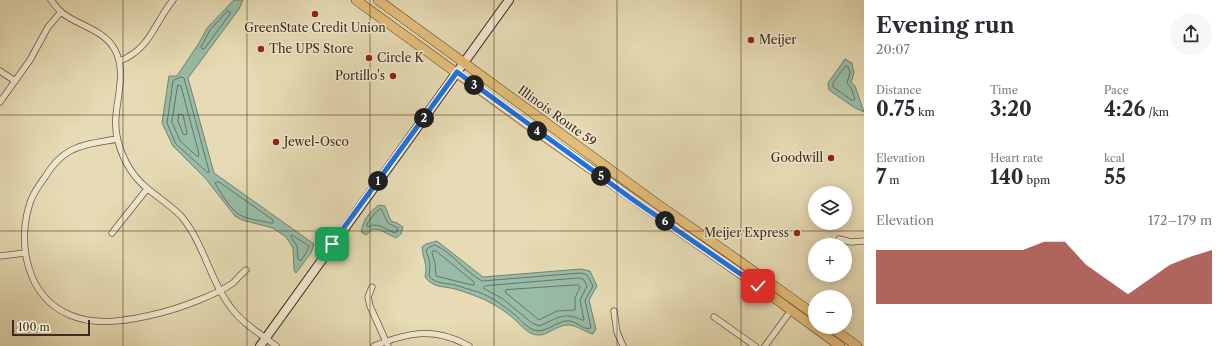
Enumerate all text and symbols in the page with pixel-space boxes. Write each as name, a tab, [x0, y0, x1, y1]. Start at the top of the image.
marker: GreenState Credit Union	[310, 9, 320, 19]
text: Evening run	[876, 12, 1015, 39]
button: share	[1170, 13, 1212, 55]
place label: GreenState Credit Union	[244, 20, 386, 35]
place label: Meijer	[759, 32, 796, 47]
marker: Meijer	[746, 35, 756, 45]
place label: The UPS Store	[269, 41, 354, 56]
text: 20:07	[876, 41, 910, 57]
marker: The UPS Store	[256, 44, 266, 54]
place label: Circle K	[377, 50, 425, 65]
marker: Circle K	[364, 53, 374, 63]
place label: Portillo's	[335, 68, 385, 83]
marker: Portillo's	[388, 71, 398, 81]
pin: 3	[464, 75, 484, 95]
text: 3	[471, 78, 477, 92]
street label: Illinois Route 59	[515, 82, 599, 149]
text: Distance	[876, 83, 922, 97]
text: Time	[990, 83, 1018, 97]
text: Pace	[1104, 83, 1129, 97]
text: 0.75	[876, 97, 915, 121]
text: 3:20	[990, 97, 1032, 121]
text: 4:26	[1104, 97, 1146, 121]
text: km	[915, 105, 935, 119]
text: /km	[1146, 105, 1169, 119]
pin: 2	[414, 108, 434, 128]
text: 2	[421, 111, 427, 125]
pin: 4	[527, 121, 547, 141]
text: 4	[534, 124, 540, 138]
place label: Jewel-Osco	[282, 134, 349, 149]
marker: Jewel-Osco	[271, 137, 281, 147]
place label: Goodwill	[771, 150, 823, 165]
text: Elevation	[876, 151, 925, 165]
text: Heart rate	[990, 151, 1043, 165]
text: kcal	[1104, 151, 1125, 165]
marker: Goodwill	[826, 153, 836, 163]
text: 7	[876, 165, 886, 189]
text: 140	[990, 165, 1024, 189]
text: 55	[1104, 165, 1126, 189]
pin: 5	[591, 166, 611, 186]
text: 5	[598, 169, 604, 183]
pin: 1	[368, 171, 388, 191]
text: m	[886, 173, 900, 187]
text: bpm	[1024, 173, 1050, 187]
text: 1	[376, 174, 380, 188]
map controls	[808, 186, 852, 334]
button: layers	[808, 186, 852, 230]
pin: 6	[655, 211, 675, 231]
text: Elevation	[876, 212, 934, 228]
text: 172–179 m	[1148, 212, 1212, 228]
text: 6	[662, 214, 668, 228]
place label: Meijer Express	[704, 225, 789, 240]
pin	[315, 227, 349, 261]
marker: Meijer Express	[792, 228, 802, 238]
icon: arrive	[321, 233, 343, 255]
button: +	[808, 238, 852, 282]
pin	[741, 269, 775, 303]
icon: check	[747, 275, 769, 297]
button: −	[808, 290, 852, 334]
scale bar	[12, 318, 90, 337]
text: 100 m	[18, 320, 50, 334]

